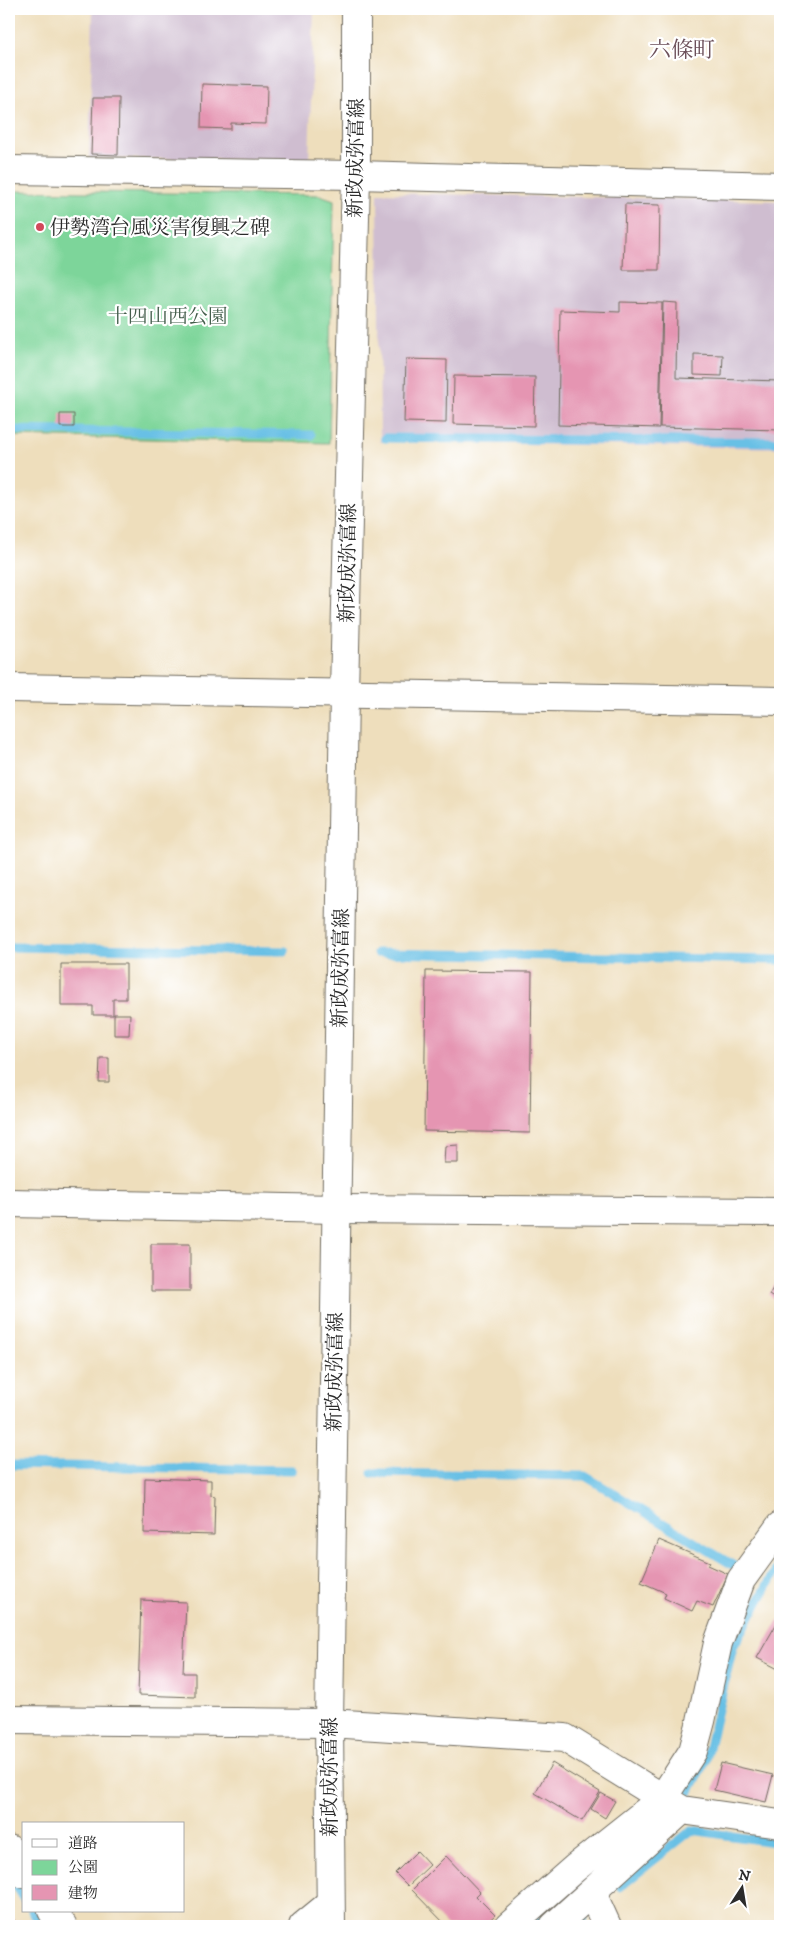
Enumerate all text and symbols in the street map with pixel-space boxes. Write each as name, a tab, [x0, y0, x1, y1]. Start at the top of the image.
district label: 六條町	[649, 37, 715, 64]
street label: 新政成弥富線	[343, 98, 370, 218]
place label: 伊勢湾台風災害復興之碑	[50, 216, 270, 241]
marker: 伊勢湾台風災害復興之碑	[34, 221, 46, 233]
park label: 十四山西公園	[108, 305, 228, 330]
street label: 新政成弥富線	[335, 503, 362, 623]
street label: 新政成弥富線	[328, 908, 355, 1028]
street label: 新政成弥富線	[322, 1312, 349, 1432]
street label: 新政成弥富線	[318, 1717, 343, 1837]
legend	[22, 1822, 185, 1912]
text: 道路	[68, 1834, 98, 1853]
text: 公園	[68, 1858, 98, 1877]
north arrow	[716, 1862, 766, 1912]
text: N	[737, 1866, 752, 1886]
text: 建物	[68, 1884, 98, 1903]

